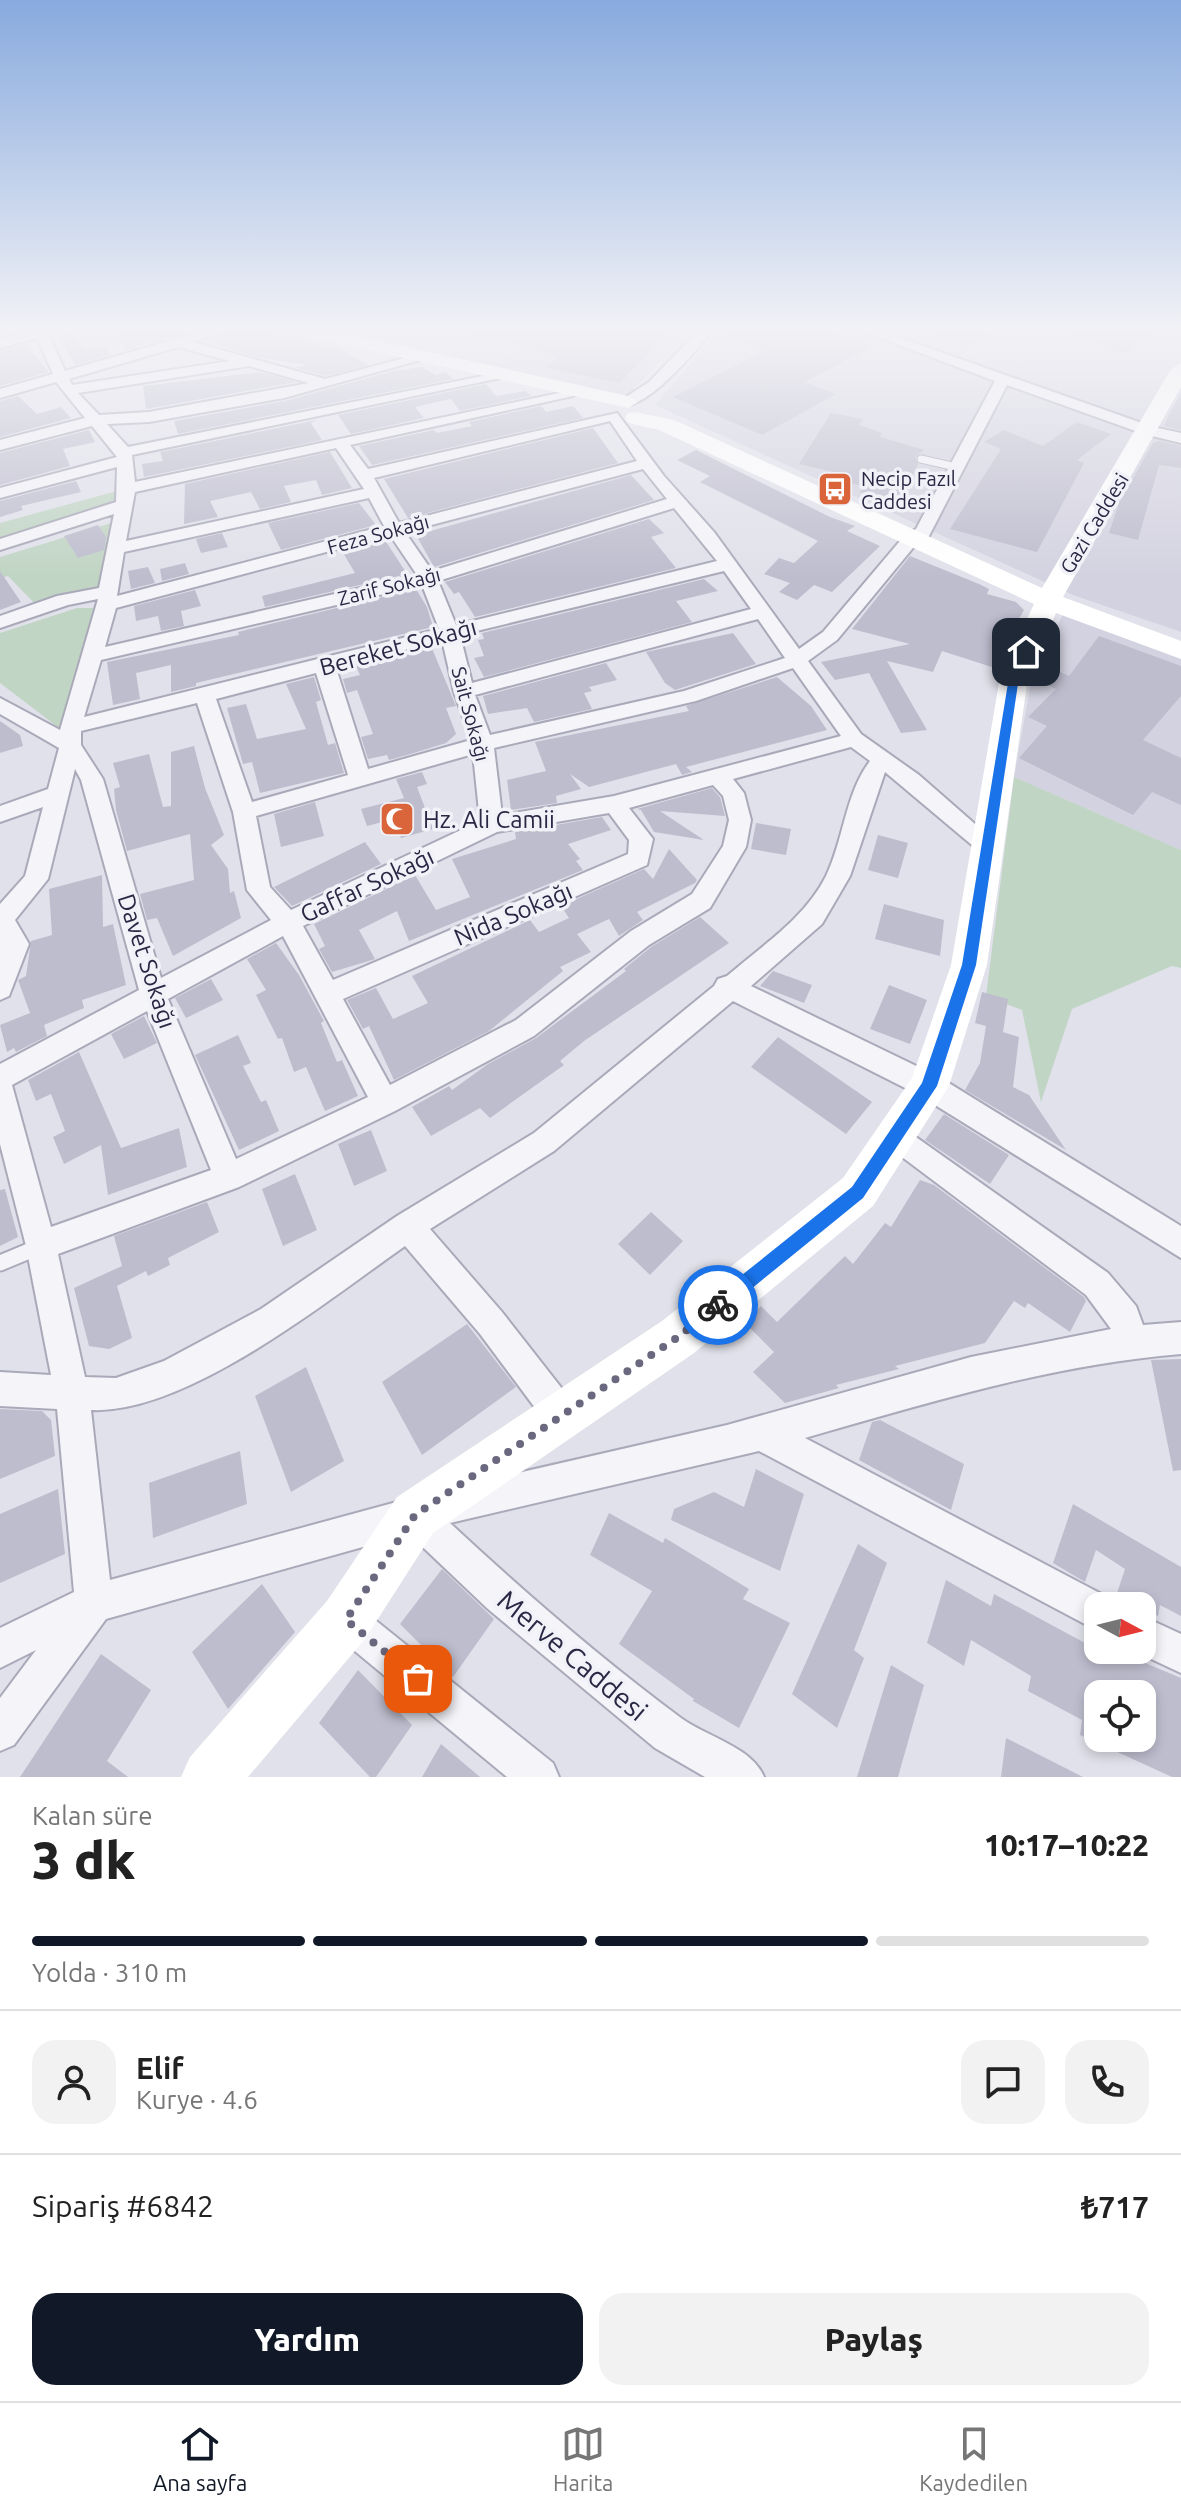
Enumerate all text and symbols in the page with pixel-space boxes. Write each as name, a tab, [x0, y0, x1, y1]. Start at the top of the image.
place label: Necip Fazıl Caddesi	[861, 467, 956, 513]
street label: Gazi Caddesi	[1055, 469, 1133, 577]
bus stop icon: Necip Fazıl Caddesi	[816, 470, 854, 508]
street label: Feza Sokağı	[325, 509, 431, 559]
street label: Zarif Sokağı	[335, 562, 443, 610]
street label: Bereket Sokağı	[317, 613, 479, 681]
pin	[992, 618, 1060, 686]
icon: home	[1004, 630, 1048, 674]
street label: Sait Sokağı	[447, 664, 495, 764]
mosque icon: Hz. Ali Camii	[378, 800, 416, 838]
place label: Hz. Ali Camii	[423, 806, 555, 833]
street label: Gaffar Sokağı	[296, 842, 438, 928]
street label: Nida Sokağı	[450, 877, 576, 951]
street label: Davet Sokağı	[113, 890, 181, 1032]
courier	[678, 1265, 758, 1345]
icon: bike	[696, 1283, 740, 1327]
street label: Merve Caddesi	[492, 1584, 654, 1726]
north arrow	[1084, 1592, 1156, 1664]
map controls	[1084, 1592, 1156, 1752]
pin	[384, 1645, 452, 1713]
icon: bag	[396, 1657, 440, 1701]
button: locate	[1084, 1680, 1156, 1752]
text: Kalan süre	[32, 1801, 153, 1830]
text: 10:17–10:22	[984, 1828, 1149, 1862]
text: 3 dk	[32, 1831, 135, 1889]
text: Yolda · 310 m	[32, 1958, 187, 1987]
button: person	[32, 2040, 116, 2124]
button: chat	[961, 2040, 1045, 2124]
button: phone	[1065, 2040, 1149, 2124]
text: Elif	[136, 2051, 184, 2085]
text: Kurye · 4.6	[136, 2085, 258, 2114]
text: Sipariş #6842	[32, 2189, 214, 2223]
text: ₺717	[1081, 2190, 1149, 2224]
button: Yardım	[32, 2293, 583, 2385]
button: Paylaş	[599, 2293, 1149, 2385]
tab: Ana sayfa	[153, 2422, 247, 2495]
tab: Harita	[553, 2422, 613, 2495]
tab: Kaydedilen	[919, 2422, 1028, 2495]

